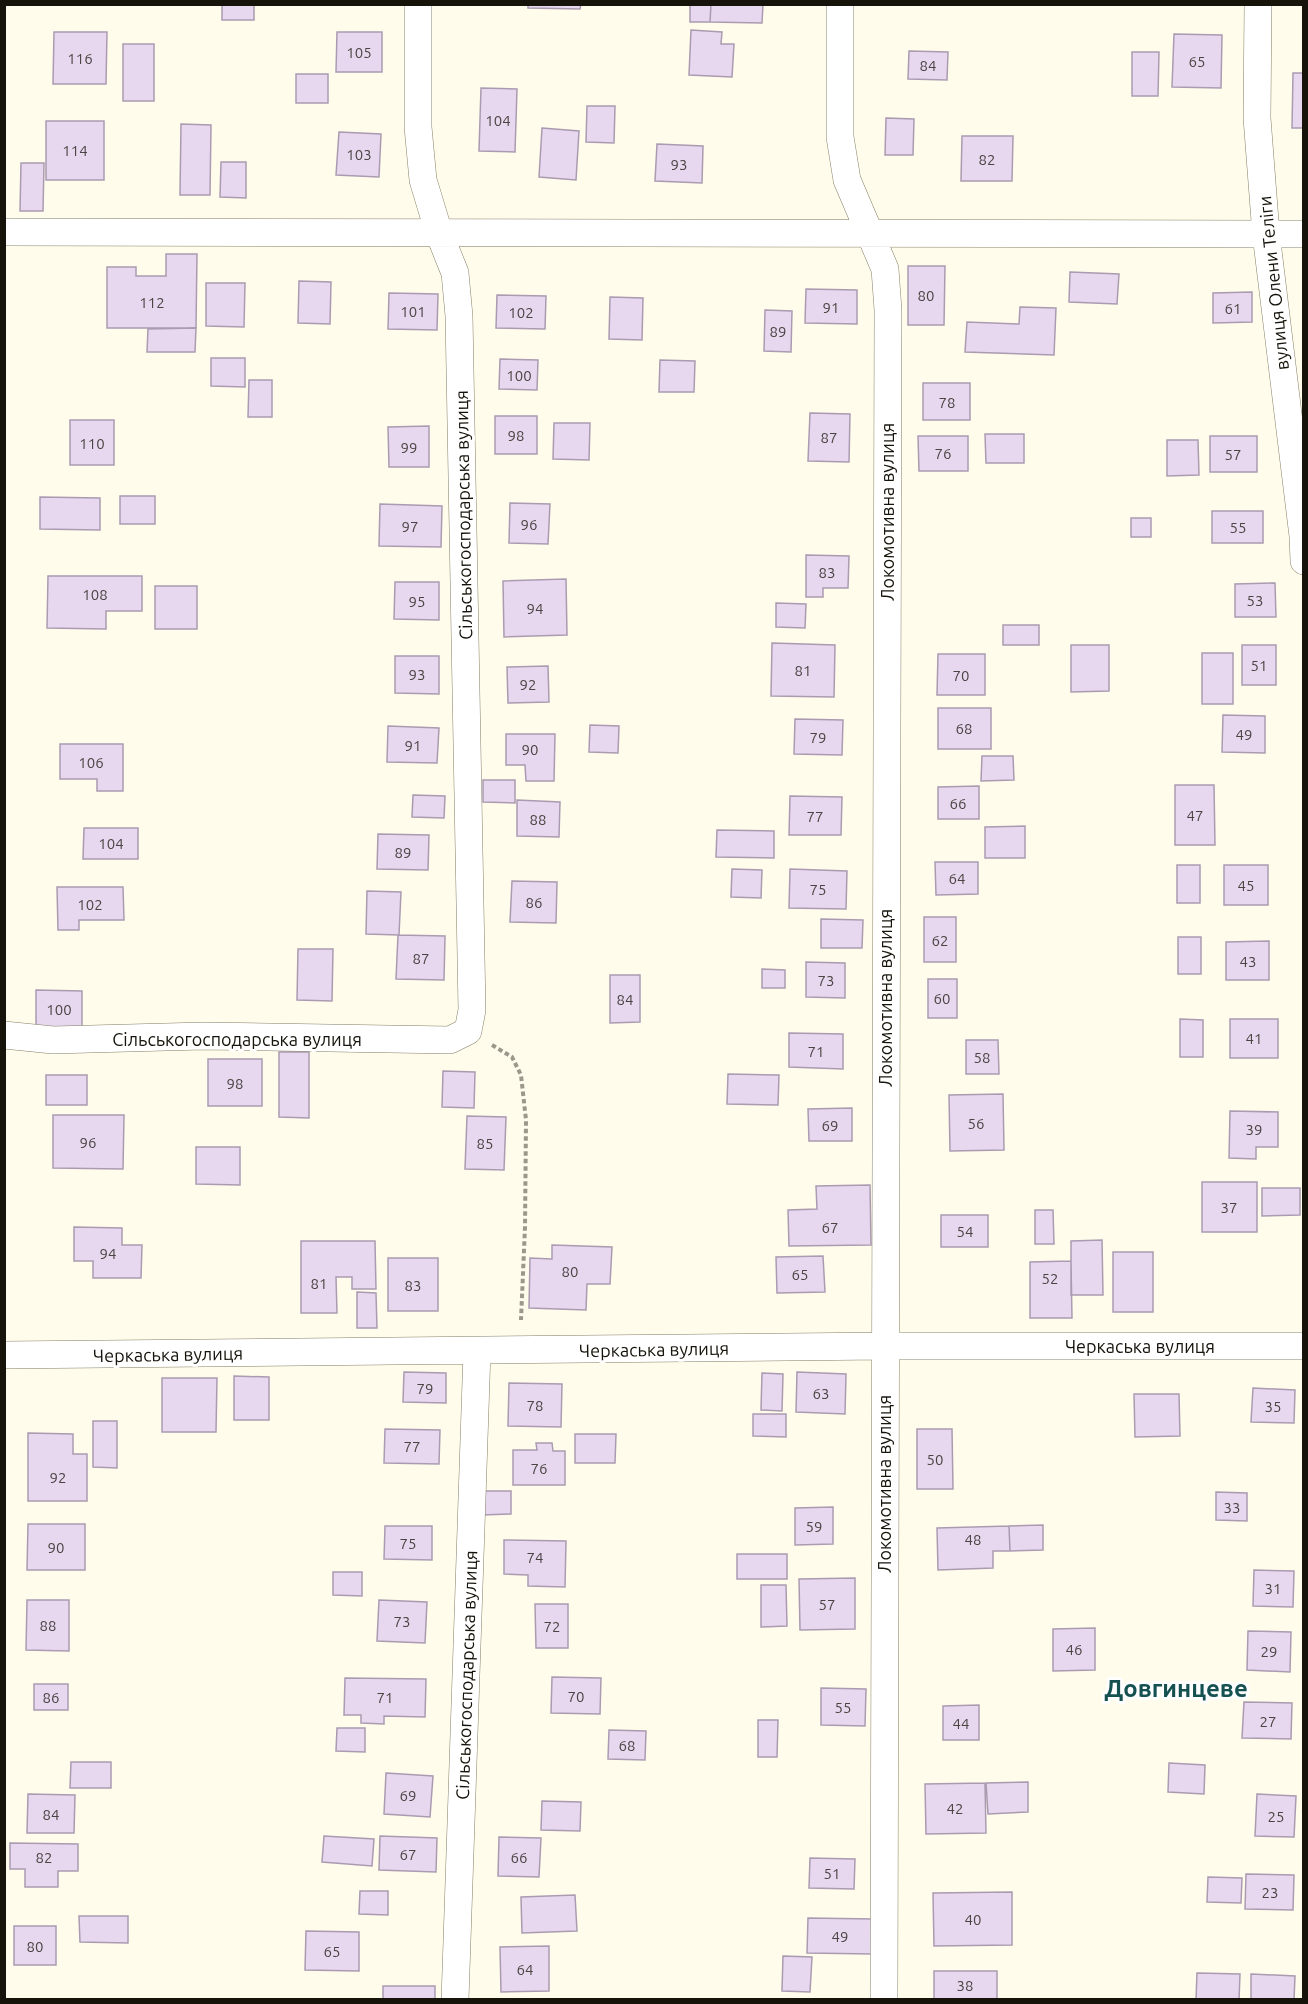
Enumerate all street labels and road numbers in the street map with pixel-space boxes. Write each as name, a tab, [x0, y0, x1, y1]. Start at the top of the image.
street label: вулиця Олени Теліги	[1254, 195, 1292, 371]
street label: Сільськогосподарська вулиця	[451, 390, 475, 640]
street label: Локомотивна вулиця	[877, 423, 897, 601]
street label: Локомотивна вулиця	[875, 909, 895, 1087]
street label: Сільськогосподарська вулиця	[112, 1029, 362, 1049]
street label: Черкаська вулиця	[1065, 1336, 1215, 1356]
street label: Черкаська вулиця	[579, 1338, 729, 1360]
street label: Черкаська вулиця	[93, 1343, 243, 1365]
street label: Локомотивна вулиця	[874, 1395, 894, 1573]
street label: Сільськогосподарська вулиця	[452, 1550, 480, 1800]

